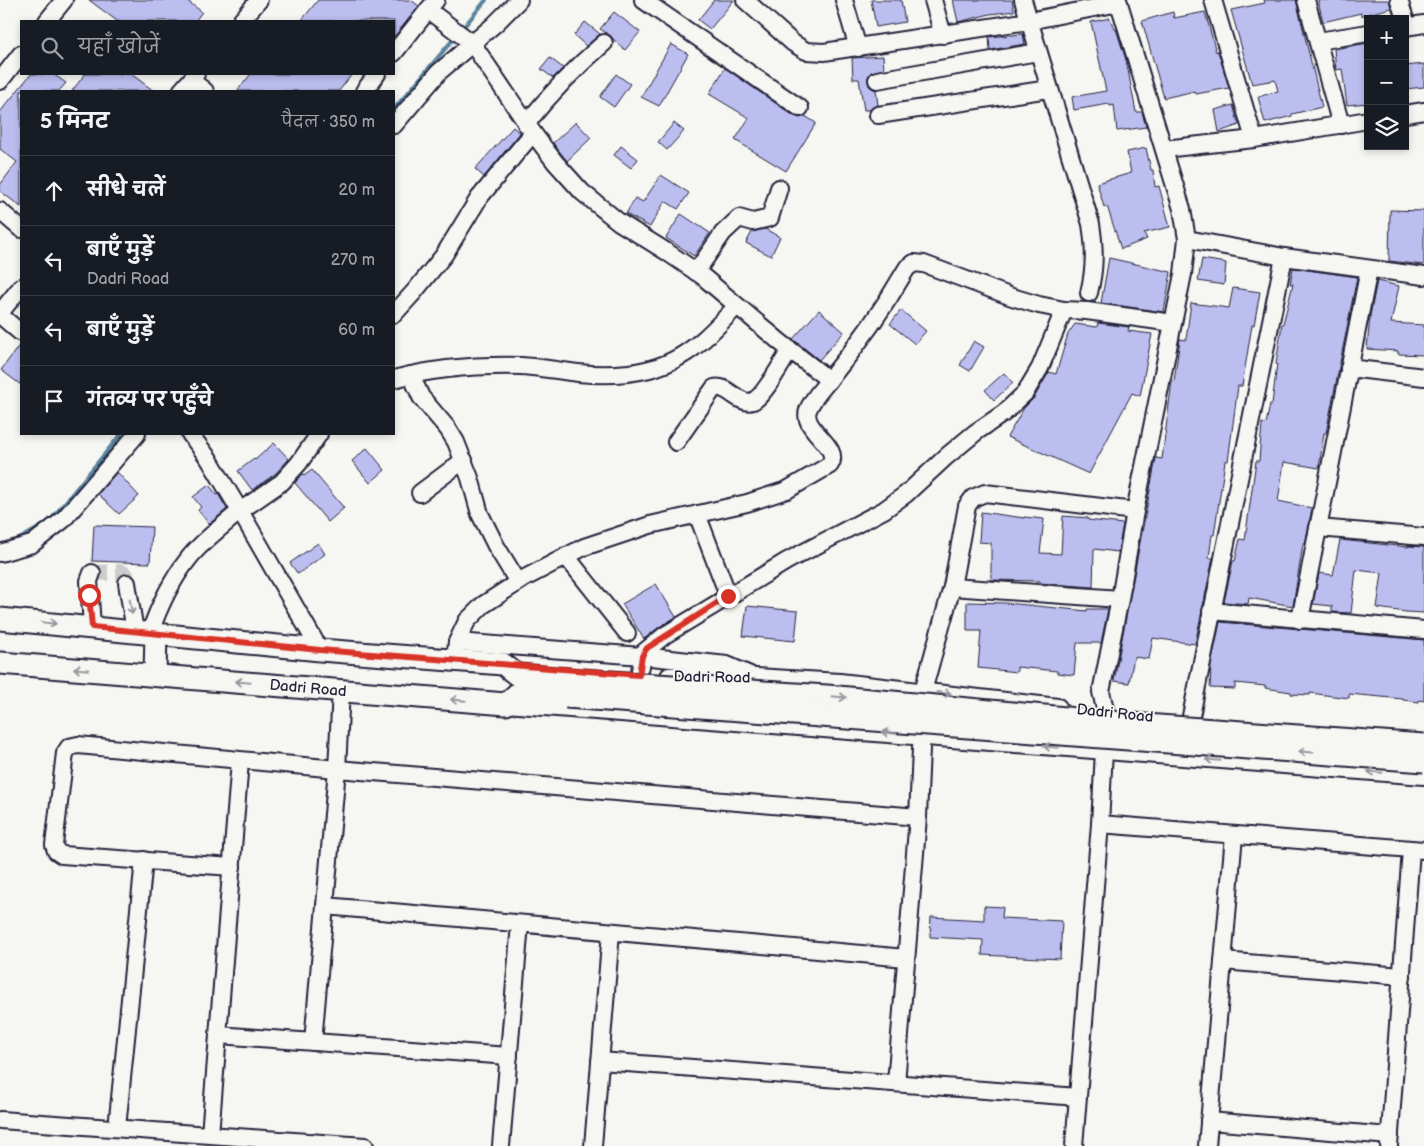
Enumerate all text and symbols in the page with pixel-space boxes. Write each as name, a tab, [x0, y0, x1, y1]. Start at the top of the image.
map controls	[1364, 15, 1409, 150]
button: +	[1364, 15, 1409, 60]
search box	[20, 20, 395, 75]
icon: search	[38, 34, 66, 62]
text: यहाँ खोजें	[78, 36, 160, 59]
button: −	[1364, 60, 1409, 105]
button: layers	[1364, 105, 1409, 150]
text: 5 मिनट	[40, 109, 109, 134]
text: पैदल · 350 m	[282, 113, 375, 132]
icon: ahead	[40, 177, 68, 205]
text: सीधे चलें	[87, 179, 165, 202]
text: 20 m	[339, 181, 375, 200]
text: बाएँ मुड़ें	[87, 239, 154, 262]
icon: left	[40, 247, 68, 275]
text: 270 m	[331, 251, 375, 270]
text: Dadri Road	[87, 270, 169, 289]
icon: left	[40, 317, 68, 345]
text: बाएँ मुड़ें	[87, 319, 154, 342]
text: 60 m	[338, 321, 375, 340]
icon: arrive	[40, 387, 68, 415]
text: गंतव्य पर पहुँचे	[87, 389, 213, 412]
route start	[78, 584, 101, 607]
route end	[717, 585, 740, 608]
one-way arrow	[126, 599, 136, 615]
one-way arrow	[40, 618, 56, 628]
one-way arrow	[74, 664, 90, 674]
street label: Dadri Road	[673, 667, 751, 688]
street label: Dadri Road	[269, 676, 347, 701]
one-way arrow	[236, 678, 252, 687]
one-way arrow	[935, 688, 951, 698]
one-way arrow	[831, 692, 847, 702]
one-way arrow	[450, 695, 466, 704]
street label: Dadri Road	[1076, 700, 1154, 727]
one-way arrow	[882, 729, 898, 738]
one-way arrow	[1044, 742, 1060, 751]
one-way arrow	[1298, 748, 1314, 757]
one-way arrow	[1206, 755, 1222, 764]
one-way arrow	[1368, 768, 1384, 777]

